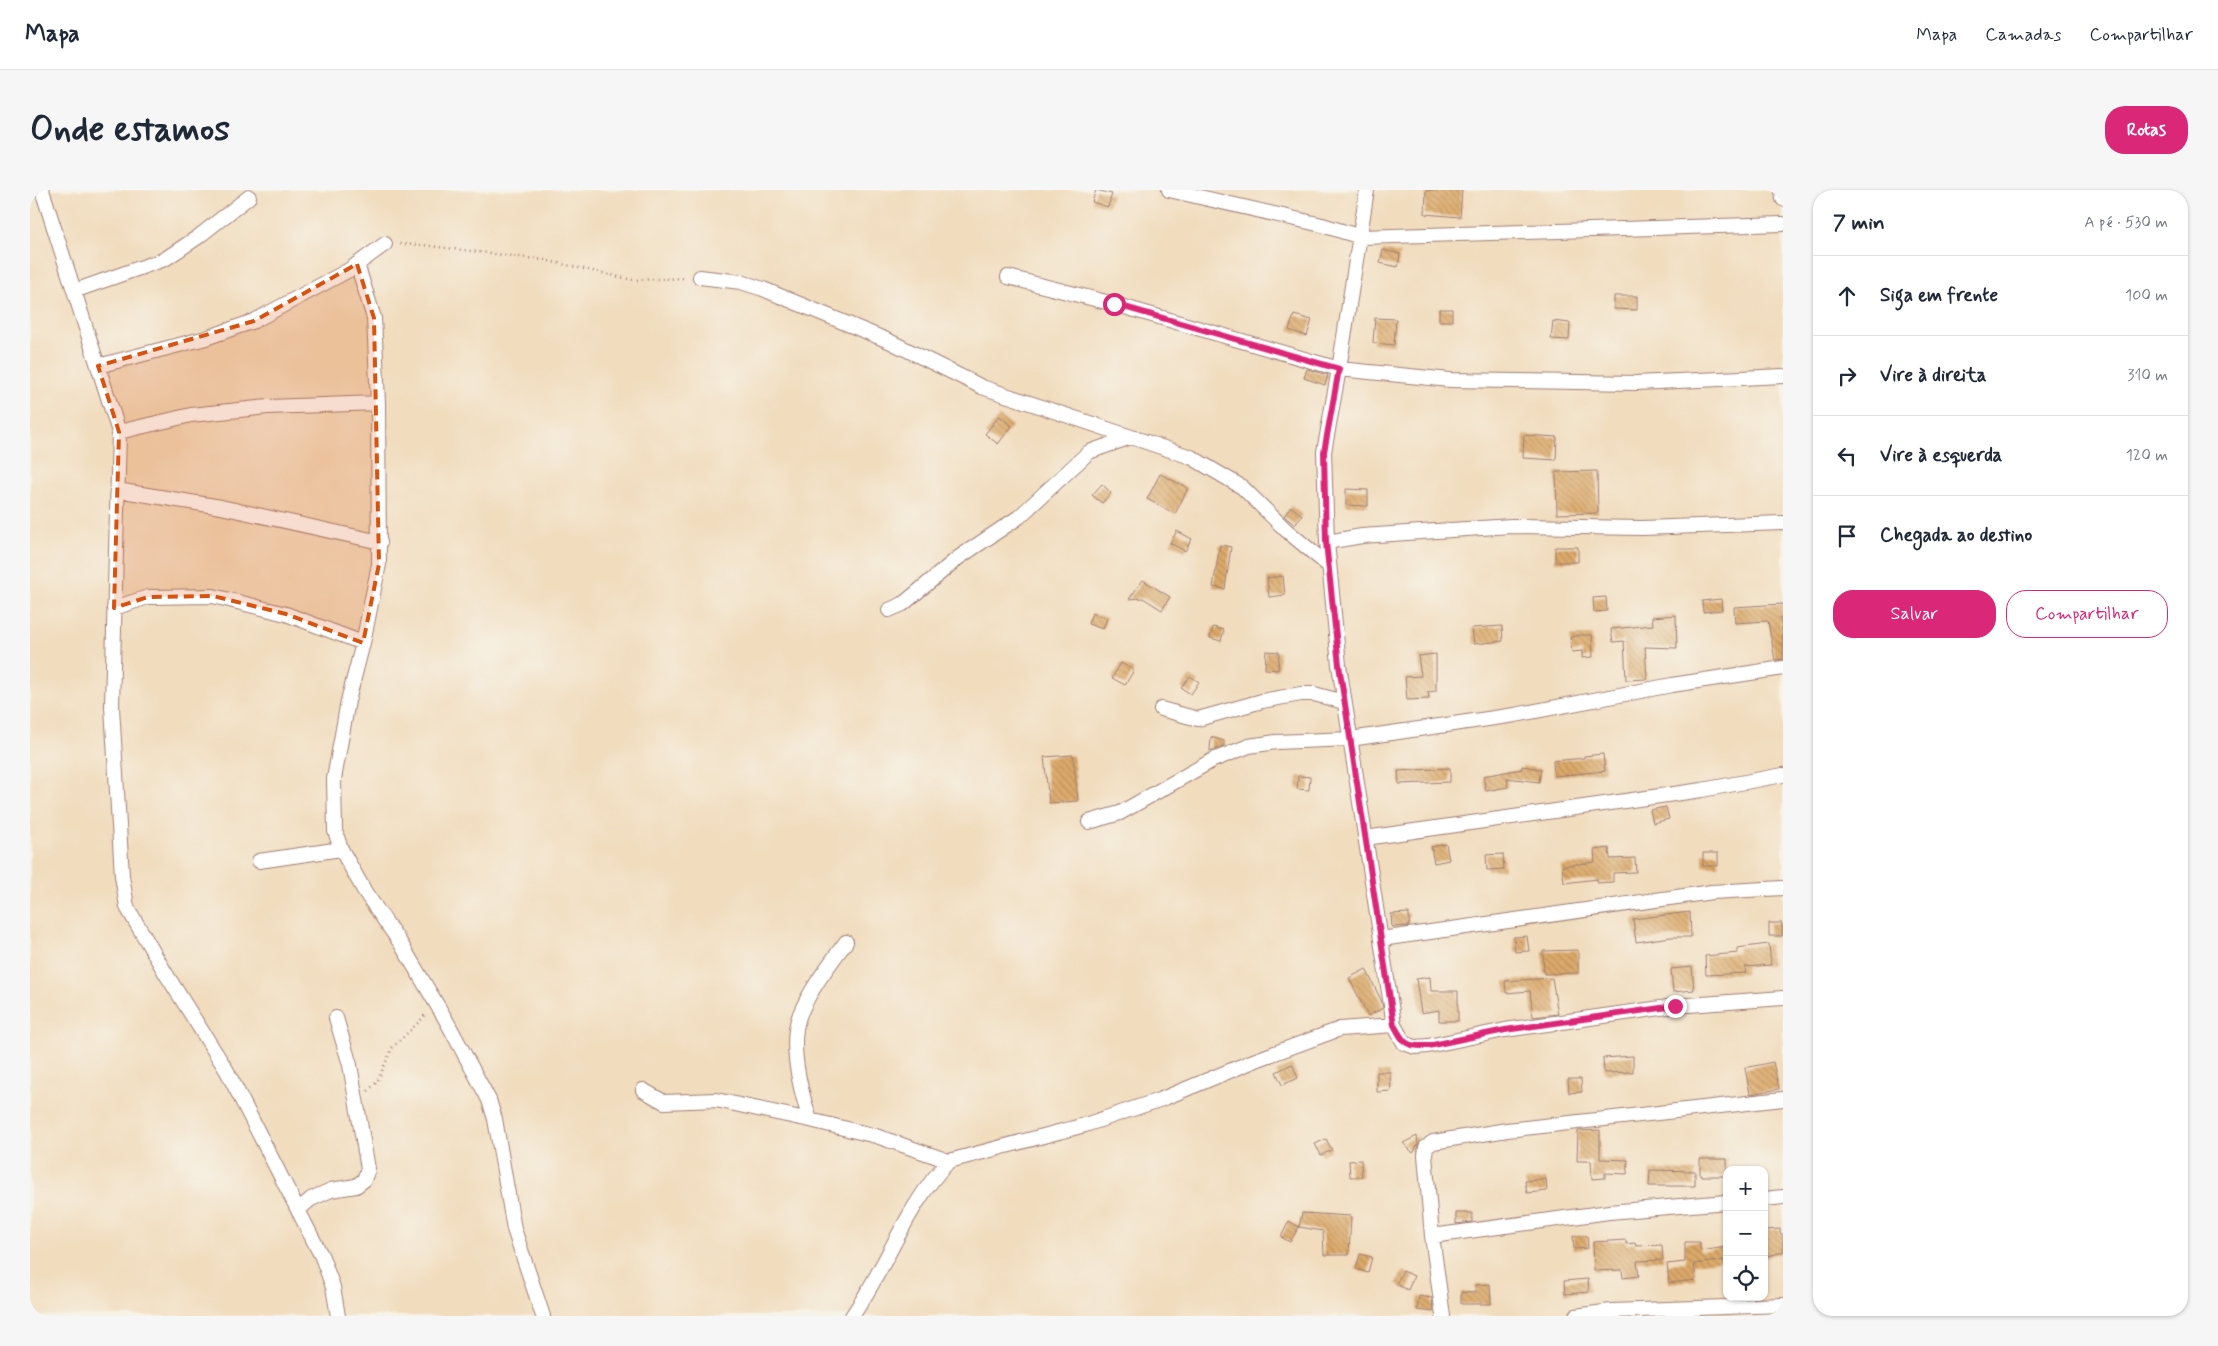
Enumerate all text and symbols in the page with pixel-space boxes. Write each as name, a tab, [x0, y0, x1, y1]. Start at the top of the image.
text: Mapa	[25, 19, 80, 50]
text: Mapa	[1916, 23, 1957, 47]
text: Camadas	[1985, 23, 2061, 47]
text: Compartilhar	[2089, 23, 2193, 47]
button: Rotas	[2105, 106, 2188, 154]
text: Onde estamos	[30, 107, 230, 153]
text: 7 min	[1833, 209, 1885, 237]
text: A pé · 530 m	[2084, 212, 2168, 233]
icon: ahead	[1833, 282, 1861, 310]
text: Siga em frente	[1880, 283, 1998, 308]
text: 100 m	[2125, 285, 2168, 306]
route start	[1103, 293, 1126, 316]
icon: right	[1833, 362, 1861, 390]
text: Vire à direita	[1880, 363, 1986, 388]
text: 310 m	[2127, 365, 2168, 386]
icon: left	[1833, 442, 1861, 470]
text: Vire à esquerda	[1880, 443, 2002, 468]
text: 120 m	[2126, 445, 2168, 466]
icon: arrive	[1833, 522, 1861, 550]
text: Chegada ao destino	[1880, 523, 2032, 548]
button: Salvar	[1833, 590, 1996, 638]
button: Compartilhar	[2006, 590, 2168, 638]
route end	[1664, 995, 1687, 1018]
map controls	[1723, 1166, 1768, 1301]
button: +	[1723, 1166, 1768, 1211]
button: −	[1723, 1211, 1768, 1256]
button: locate	[1723, 1256, 1768, 1301]

